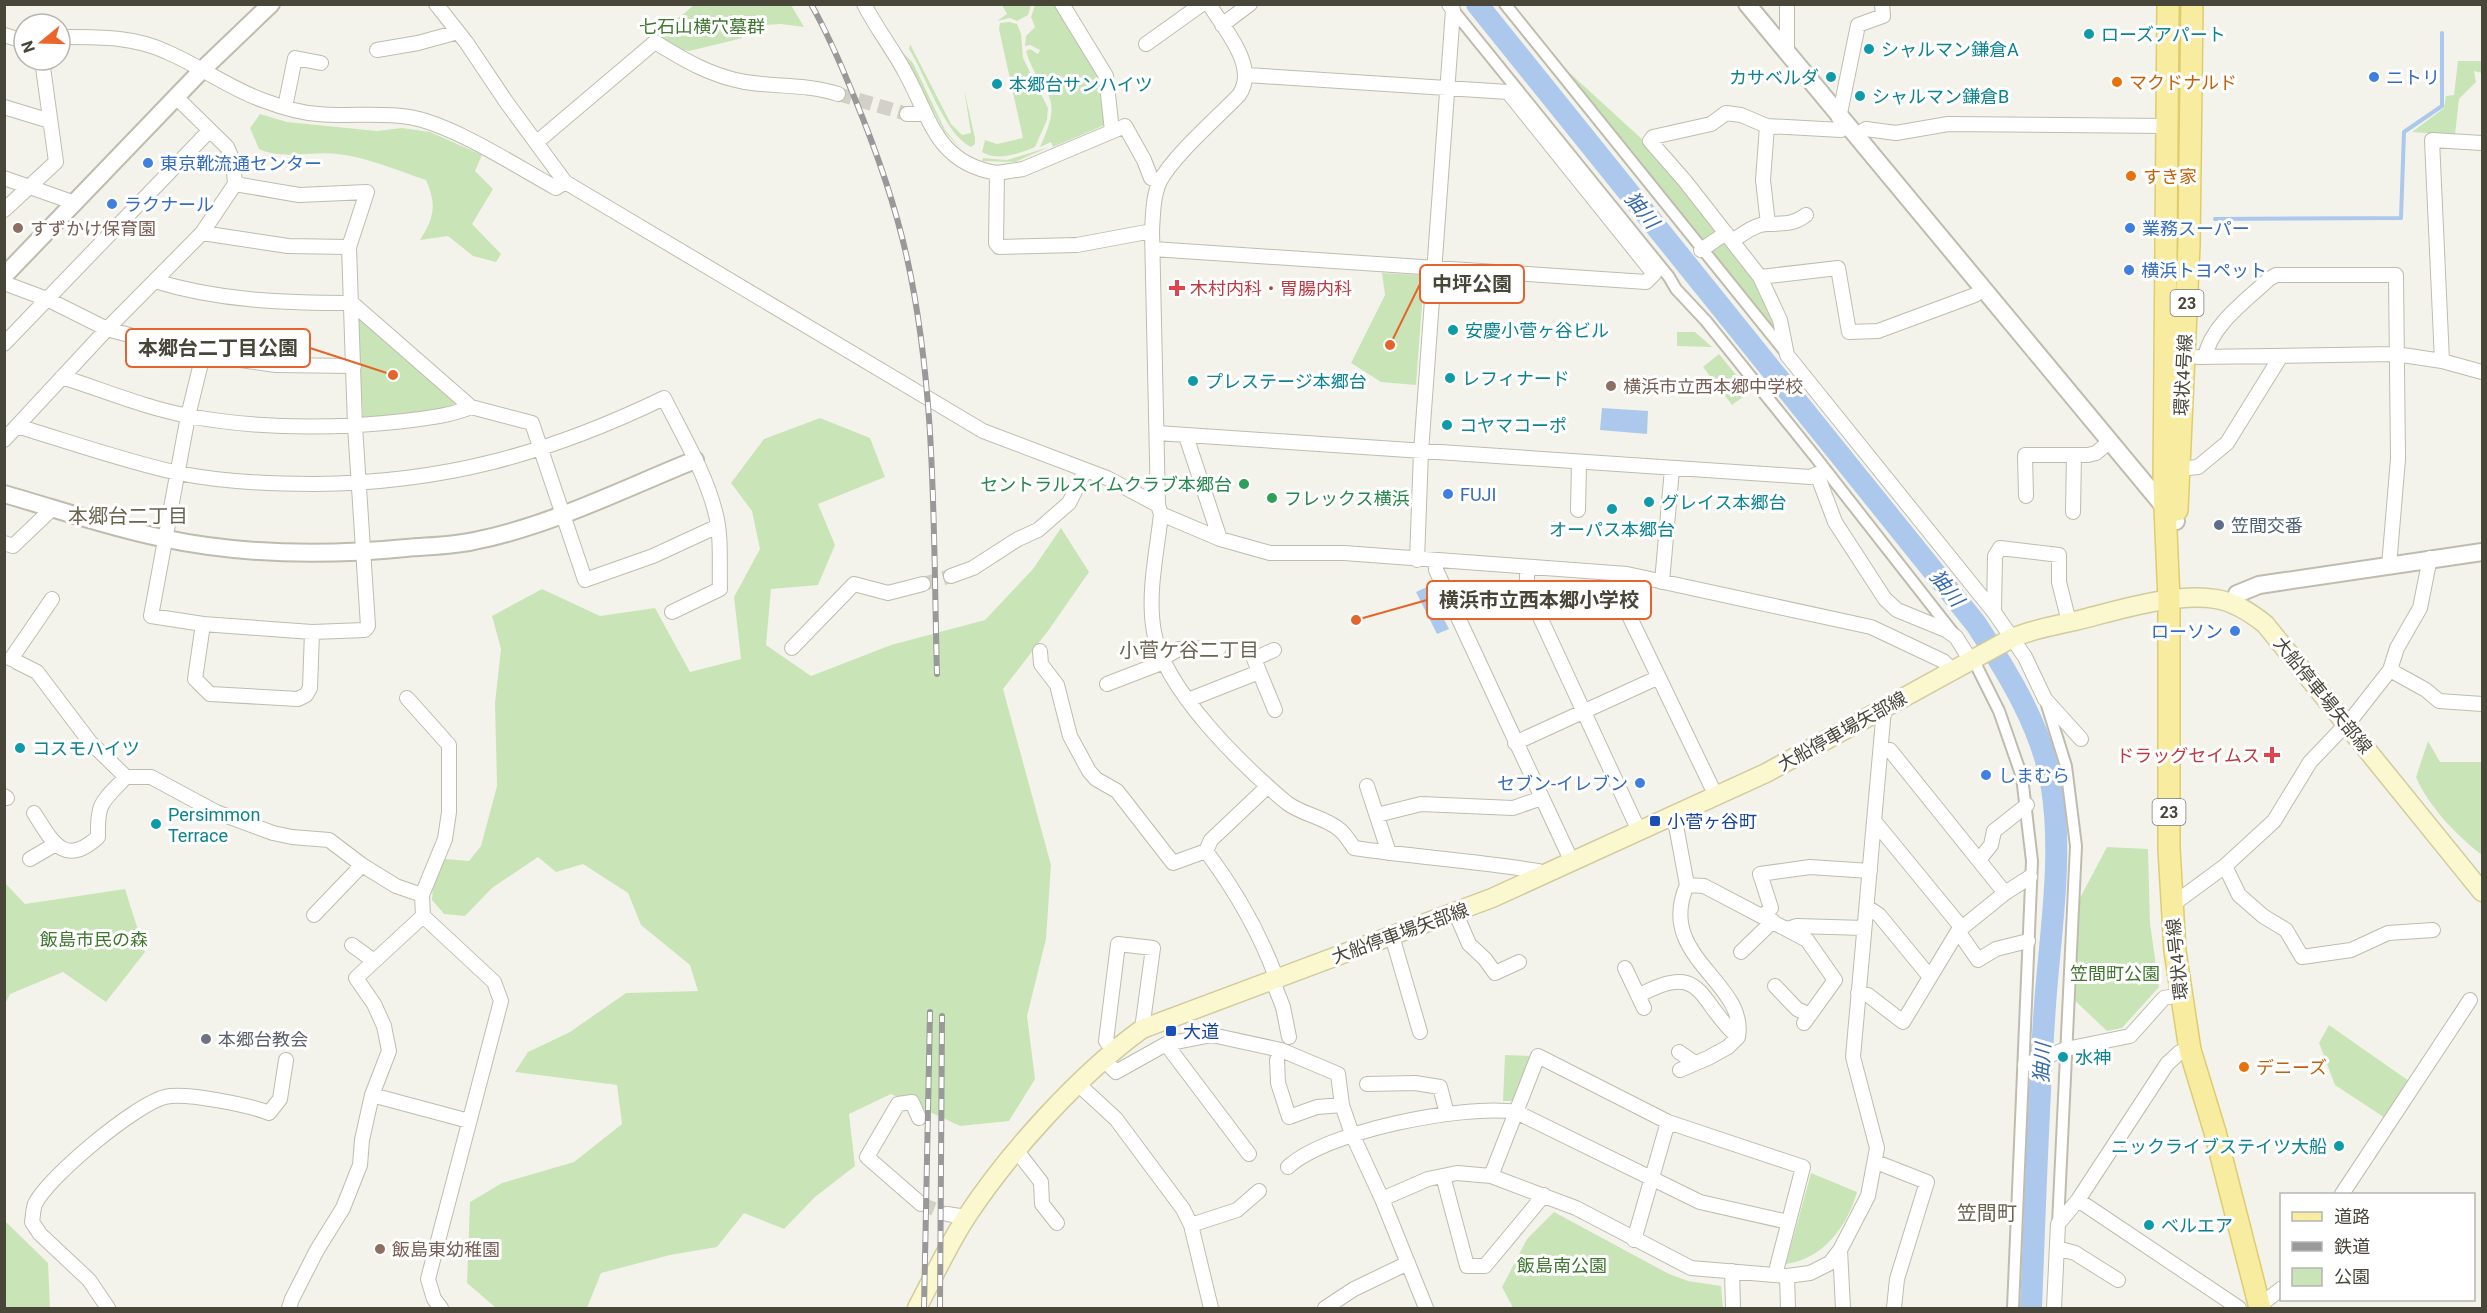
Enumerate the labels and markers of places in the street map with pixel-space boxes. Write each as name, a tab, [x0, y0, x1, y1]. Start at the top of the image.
place label: ローズアパート	[2101, 24, 2226, 45]
marker: ローズアパート	[2082, 27, 2096, 41]
place label: シャルマン鎌倉A	[1881, 39, 2019, 60]
marker: シャルマン鎌倉A	[1862, 42, 1876, 56]
place label: カサベルダ	[1729, 67, 1819, 88]
place label: ニトリ	[2386, 67, 2440, 88]
marker: カサベルダ	[1824, 70, 1838, 84]
marker: ニトリ	[2367, 70, 2381, 84]
place label: マクドナルド	[2129, 72, 2237, 93]
place label: 本郷台サンハイツ	[1009, 74, 1153, 95]
marker: マクドナルド	[2110, 75, 2124, 89]
marker: 本郷台サンハイツ	[990, 77, 1004, 91]
place label: シャルマン鎌倉B	[1872, 86, 2009, 107]
marker: シャルマン鎌倉B	[1853, 89, 1867, 103]
place label: 東京靴流通センター	[160, 153, 322, 174]
marker: 東京靴流通センター	[141, 156, 155, 170]
place label: すき家	[2143, 166, 2197, 187]
marker: すき家	[2124, 169, 2138, 183]
place label: ラクナール	[124, 194, 214, 215]
marker: ラクナール	[105, 197, 119, 211]
place label: すずかけ保育園	[30, 218, 156, 239]
place label: 業務スーパー	[2142, 218, 2250, 239]
marker: すずかけ保育園	[11, 221, 25, 235]
marker: 業務スーパー	[2123, 221, 2137, 235]
place label: 横浜トヨペット	[2141, 260, 2267, 281]
marker: 横浜トヨペット	[2122, 263, 2136, 277]
callout: 中坪公園	[1420, 265, 1524, 303]
place label: 木村内科・胃腸内科	[1190, 278, 1352, 299]
marker: 木村内科・胃腸内科	[1168, 279, 1186, 297]
place label: 安慶小菅ヶ谷ビル	[1465, 320, 1609, 341]
marker: 安慶小菅ヶ谷ビル	[1446, 323, 1460, 337]
callout: 本郷台二丁目公園	[126, 329, 310, 367]
place label: レフィナード	[1462, 368, 1570, 389]
place label: プレステージ本郷台	[1205, 371, 1367, 392]
marker: レフィナード	[1443, 371, 1457, 385]
marker: プレステージ本郷台	[1186, 374, 1200, 388]
place label: 横浜市立西本郷中学校	[1623, 376, 1803, 397]
marker: 横浜市立西本郷中学校	[1604, 379, 1618, 393]
place label: コヤマコーポ	[1459, 415, 1567, 436]
marker: コヤマコーポ	[1440, 418, 1454, 432]
place label: セントラルスイムクラブ本郷台	[980, 474, 1232, 495]
marker: セントラルスイムクラブ本郷台	[1237, 477, 1251, 491]
place label: FUJI	[1460, 484, 1496, 505]
marker: FUJI	[1441, 487, 1455, 501]
place label: フレックス横浜	[1284, 488, 1409, 509]
marker: フレックス横浜	[1265, 491, 1279, 505]
place label: グレイス本郷台	[1661, 492, 1786, 513]
marker: グレイス本郷台	[1642, 495, 1656, 509]
marker: オーパス本郷台	[1605, 502, 1619, 516]
place label: 笠間交番	[2231, 515, 2303, 536]
marker: 笠間交番	[2212, 518, 2226, 532]
place label: オーパス本郷台	[1549, 519, 1675, 540]
callout: 横浜市立西本郷小学校	[1427, 581, 1651, 619]
place label: ローソン	[2151, 621, 2223, 642]
marker: ローソン	[2228, 624, 2242, 638]
place label: コスモハイツ	[32, 738, 140, 759]
marker: コスモハイツ	[13, 741, 27, 755]
place label: ドラッグセイムス	[2116, 745, 2260, 766]
marker: ドラッグセイムス	[2265, 748, 2279, 762]
place label: しまむら	[1998, 765, 2070, 786]
marker: しまむら	[1979, 768, 1993, 782]
place label: セブン-イレブン	[1497, 773, 1628, 794]
marker: セブン-イレブン	[1633, 776, 1647, 790]
place label: Persimmon Terrace	[168, 804, 260, 846]
place label: 小菅ヶ谷町	[1667, 811, 1757, 832]
marker: 小菅ヶ谷町	[1648, 814, 1662, 828]
marker: Persimmon Terrace	[149, 817, 163, 831]
place label: 大道	[1183, 1021, 1219, 1042]
marker: 大道	[1164, 1024, 1178, 1038]
place label: 本郷台教会	[218, 1029, 308, 1050]
marker: 本郷台教会	[199, 1032, 213, 1046]
place label: 水神	[2075, 1047, 2111, 1068]
marker: 水神	[2056, 1050, 2070, 1064]
place label: デニーズ	[2256, 1057, 2327, 1078]
marker: デニーズ	[2237, 1060, 2251, 1074]
place label: ニックライブステイツ大船	[2111, 1136, 2327, 1157]
marker: ニックライブステイツ大船	[2332, 1139, 2346, 1153]
place label: ベルエア	[2161, 1215, 2233, 1236]
marker: ベルエア	[2142, 1218, 2156, 1232]
place label: 飯島東幼稚園	[392, 1239, 500, 1260]
marker: 飯島東幼稚園	[373, 1242, 387, 1256]

